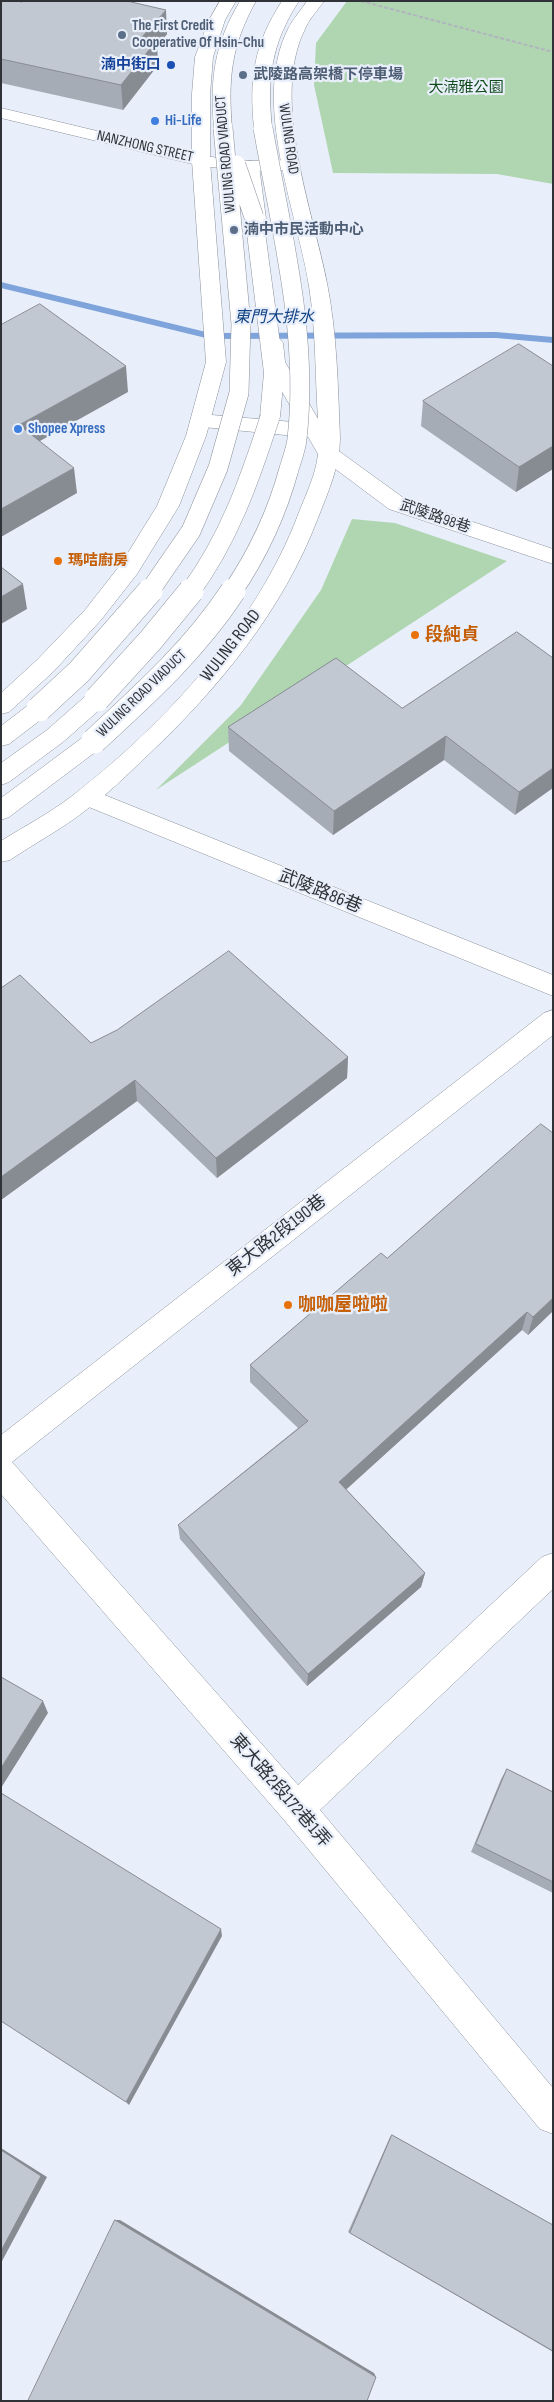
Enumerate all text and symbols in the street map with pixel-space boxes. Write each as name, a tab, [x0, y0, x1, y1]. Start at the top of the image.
place label: The First Credit Cooperative Of Hsin-Chu	[132, 17, 264, 52]
marker: The First Credit Cooperative Of Hsin-Chu	[116, 29, 128, 41]
place label: 湳中街口	[101, 56, 161, 74]
marker: 湳中街口	[165, 59, 177, 71]
place label: 武陵路高架橋下停車場	[253, 66, 403, 84]
marker: 武陵路高架橋下停車場	[237, 69, 249, 81]
park label: 大湳雅公園	[429, 79, 503, 97]
street label: WULING ROAD VIADUCT	[212, 94, 240, 214]
street label: WULING ROAD	[274, 102, 302, 176]
place label: Hi-Life	[165, 112, 202, 130]
marker: Hi-Life	[149, 115, 161, 127]
street label: NANZHONG STREET	[95, 127, 195, 167]
place label: 湳中市民活動中心	[244, 221, 364, 239]
marker: 湳中市民活動中心	[228, 224, 240, 236]
water label: 東門大排水	[234, 308, 314, 328]
place label: Shopee Xpress	[28, 420, 105, 438]
marker: Shopee Xpress	[12, 423, 24, 435]
street label: 武陵路98巷	[397, 497, 473, 537]
place label: 瑪咭廚房	[68, 552, 128, 570]
marker: 瑪咭廚房	[52, 555, 64, 567]
street label: WULING ROAD	[196, 606, 266, 686]
place label: 段純貞	[425, 624, 479, 646]
marker: 段純貞	[409, 629, 421, 641]
street label: WULING ROAD VIADUCT	[93, 647, 191, 741]
street label: 武陵路86巷	[275, 866, 365, 918]
street label: 東大路2段190巷	[223, 1191, 331, 1281]
place label: 咖咖屋啦啦	[298, 1294, 388, 1316]
marker: 咖咖屋啦啦	[282, 1299, 294, 1311]
street label: 東大路2段172巷1弄	[225, 1730, 335, 1852]

